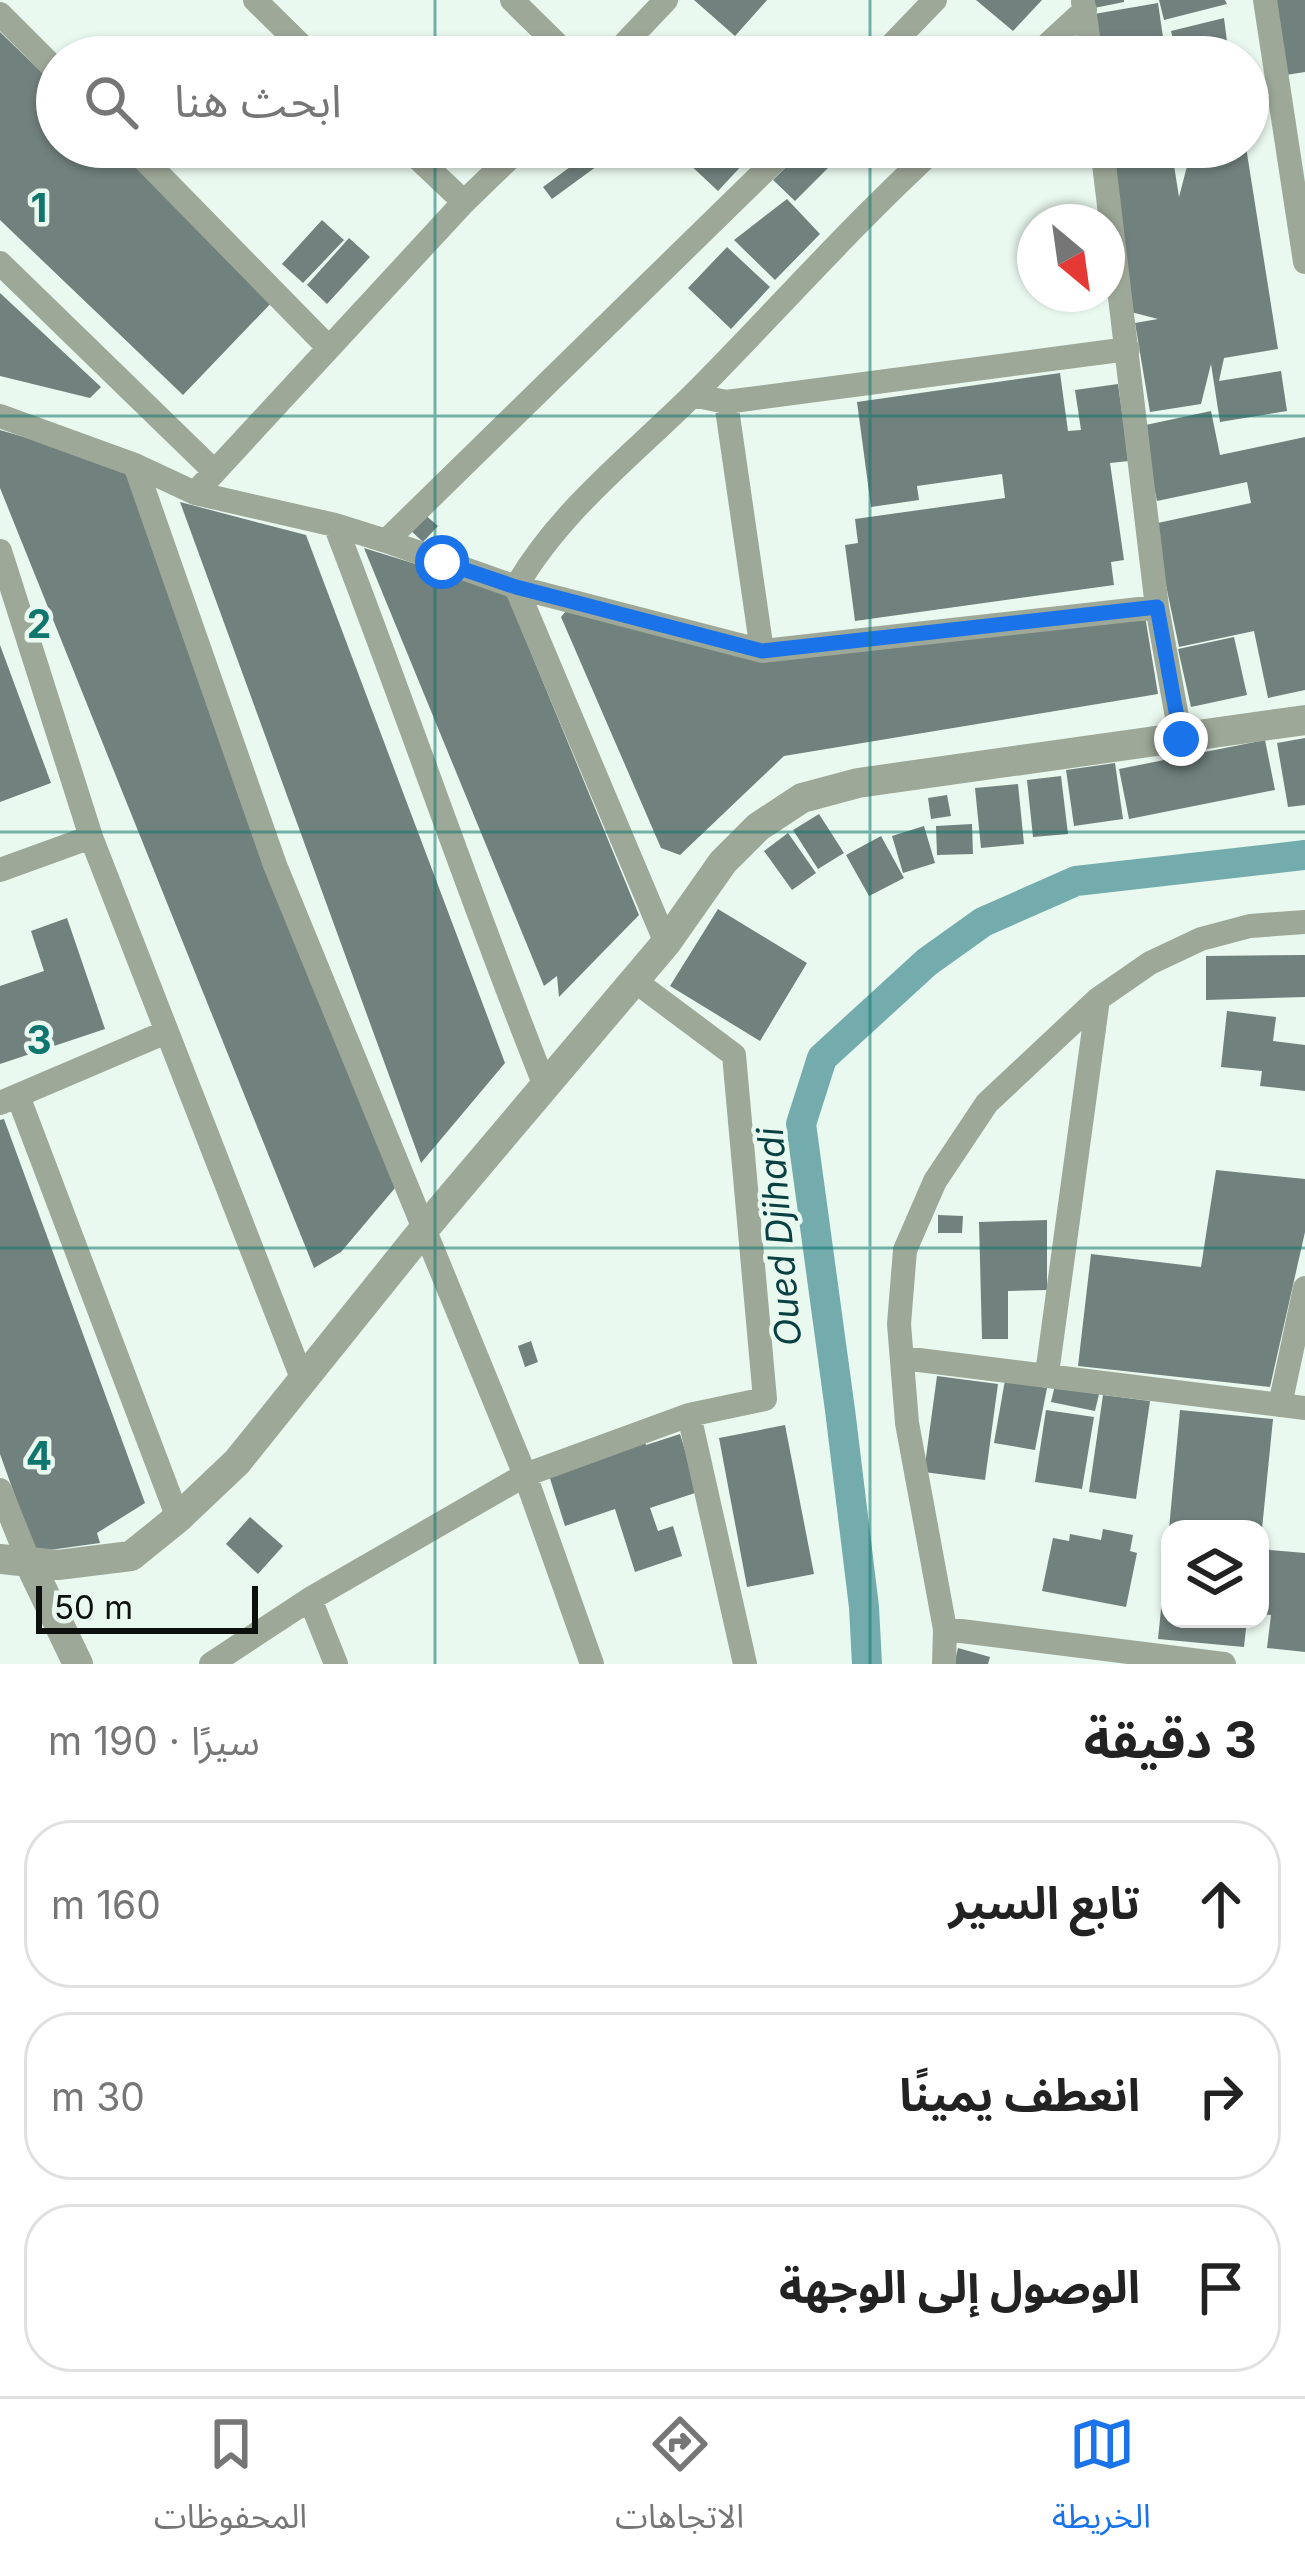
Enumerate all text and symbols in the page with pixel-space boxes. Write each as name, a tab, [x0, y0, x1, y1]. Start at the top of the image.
search box	[36, 36, 1269, 168]
icon: search	[78, 69, 144, 135]
text: ابحث هنا	[174, 73, 342, 128]
text: 1	[31, 184, 47, 231]
north arrow	[1017, 204, 1125, 312]
route start	[415, 535, 469, 589]
text: 2	[27, 600, 51, 647]
route end	[1154, 712, 1208, 766]
text: 3	[26, 1016, 52, 1063]
water label: Oued Djihadi	[747, 1125, 810, 1348]
text: 4	[26, 1432, 52, 1479]
map controls	[1161, 1520, 1269, 1628]
button: layers	[1161, 1520, 1269, 1628]
scale bar	[36, 1580, 258, 1633]
text: 50 m	[54, 1587, 133, 1627]
text: 3 دقيقة	[1084, 1709, 1257, 1770]
text: سيرًا · 190 m	[48, 1717, 260, 1764]
icon: ahead	[1188, 1871, 1254, 1937]
text: تابع السير	[949, 1875, 1140, 1930]
text: 160 m	[51, 1881, 161, 1928]
icon: right	[1188, 2063, 1254, 2129]
text: انعطف يمينًا	[899, 2067, 1140, 2122]
text: 30 m	[51, 2073, 145, 2120]
icon: arrive	[1188, 2255, 1254, 2321]
text: الوصول إلى الوجهة	[779, 2259, 1140, 2314]
tab: المحفوظات	[154, 2411, 307, 2552]
tab: الاتجاهات	[615, 2411, 744, 2552]
tab: الخريطة	[1052, 2411, 1151, 2552]

